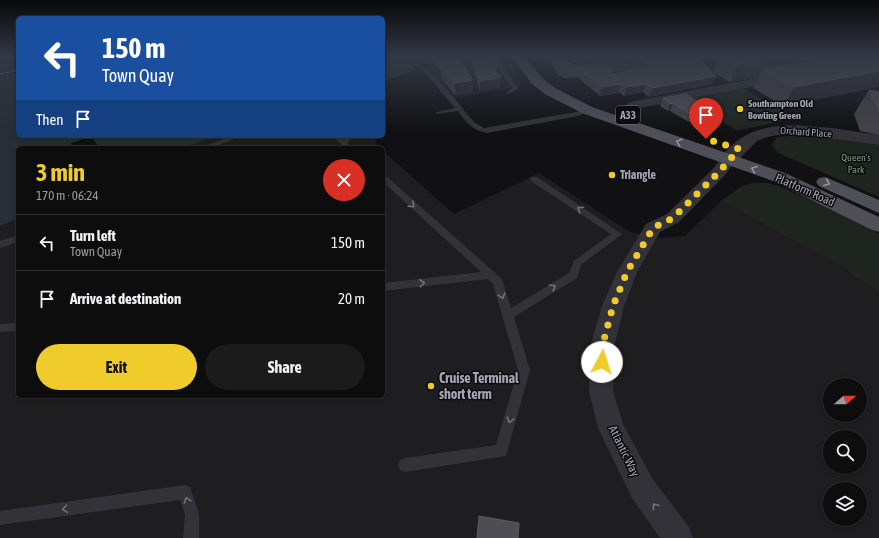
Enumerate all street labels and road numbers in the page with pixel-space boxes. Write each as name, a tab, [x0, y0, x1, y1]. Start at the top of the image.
road number: A33	[616, 106, 640, 124]
street label: Orchard Place	[780, 125, 833, 139]
street label: Platform Road	[773, 171, 837, 209]
street label: Atlantic Way	[606, 423, 642, 479]

